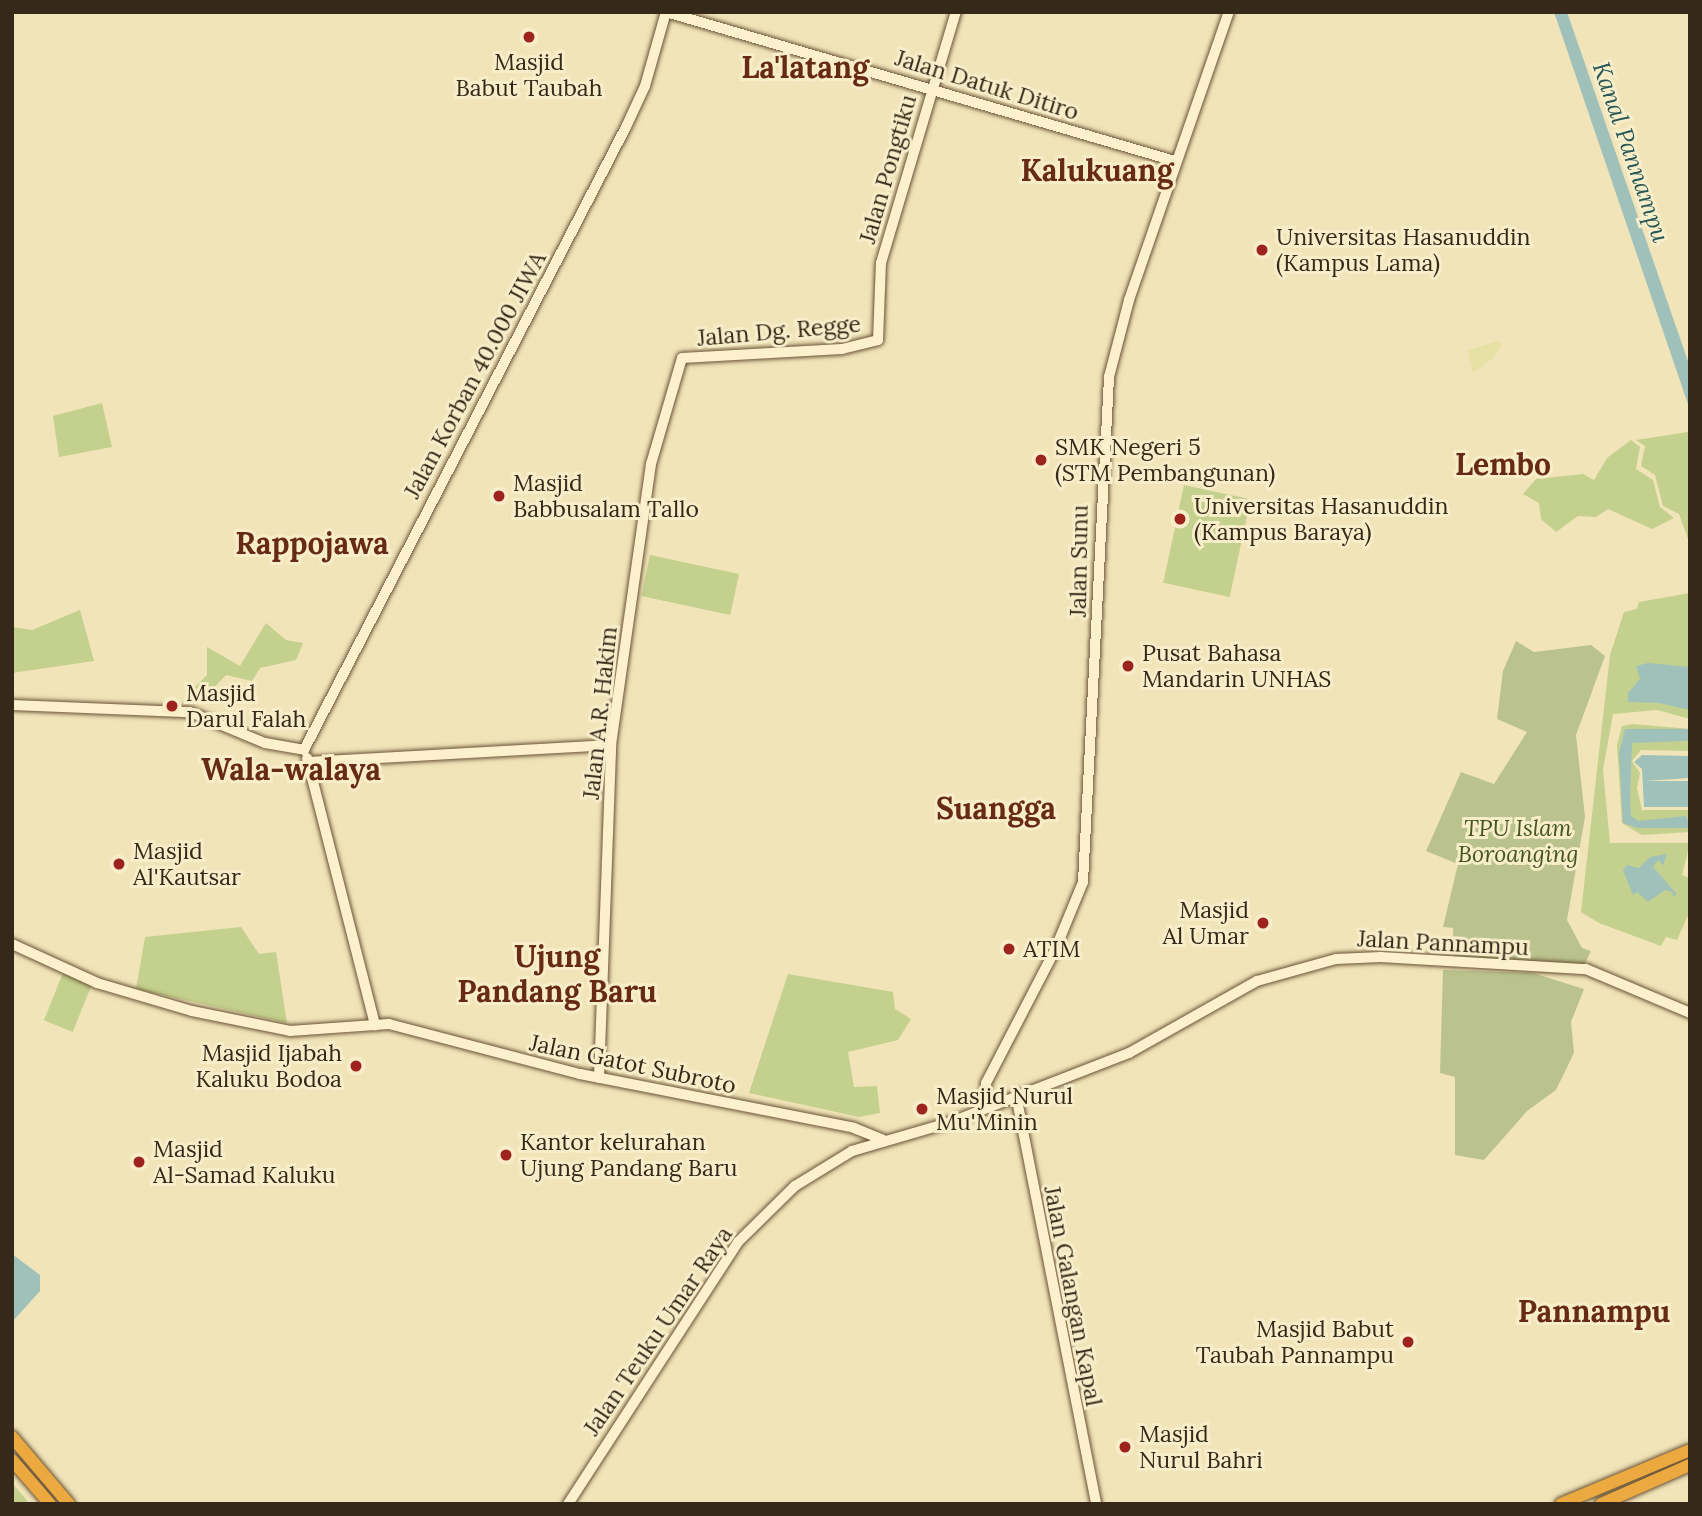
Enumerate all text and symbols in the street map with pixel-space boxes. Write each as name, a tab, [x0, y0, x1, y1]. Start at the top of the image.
marker: Masjid Babut Taubah	[521, 29, 537, 45]
street label: Jalan Datuk Ditiro	[892, 44, 1082, 126]
place label: Masjid Babut Taubah	[456, 48, 602, 102]
district label: La'latang	[741, 49, 869, 85]
water label: Kanal Pannampu	[1587, 58, 1675, 246]
street label: Jalan Pongtiku	[854, 91, 922, 247]
district label: Kalukuang	[1021, 152, 1173, 188]
place label: Universitas Hasanuddin (Kampus Lama)	[1276, 223, 1530, 277]
marker: Universitas Hasanuddin (Kampus Lama)	[1254, 242, 1270, 258]
street label: Jalan Korban 40.000 JIWA	[398, 247, 552, 503]
street label: Jalan Dg. Regge	[696, 310, 862, 352]
place label: SMK Negeri 5 (STM Pembangunan)	[1055, 433, 1275, 487]
district label: Lembo	[1455, 446, 1551, 482]
marker: SMK Negeri 5 (STM Pembangunan)	[1033, 452, 1049, 468]
place label: Masjid Babbusalam Tallo	[513, 469, 699, 523]
marker: Masjid Babbusalam Tallo	[491, 488, 507, 504]
place label: Universitas Hasanuddin (Kampus Baraya)	[1194, 492, 1448, 546]
street label: Jalan Sunu	[1064, 504, 1094, 618]
marker: Universitas Hasanuddin (Kampus Baraya)	[1172, 511, 1188, 527]
district label: Rappojawa	[235, 525, 389, 561]
street label: Jalan A.R. Hakim	[577, 625, 623, 801]
place label: Pusat Bahasa Mandarin UNHAS	[1142, 639, 1331, 693]
marker: Pusat Bahasa Mandarin UNHAS	[1120, 658, 1136, 674]
place label: Masjid Darul Falah	[186, 679, 306, 733]
marker: Masjid Darul Falah	[164, 698, 180, 714]
district label: Wala-walaya	[201, 751, 381, 787]
district label: Suangga	[936, 790, 1056, 826]
park label: TPU Islam Boroanging	[1458, 814, 1578, 868]
place label: Masjid Al'Kautsar	[133, 837, 241, 891]
marker: Masjid Al'Kautsar	[111, 856, 127, 872]
place label: Masjid Al Umar	[1163, 896, 1249, 950]
marker: Masjid Al Umar	[1255, 915, 1271, 931]
street label: Jalan Pannampu	[1357, 925, 1529, 961]
place label: ATIM	[1023, 935, 1080, 963]
district label: Ujung Pandang Baru	[457, 938, 657, 1009]
marker: ATIM	[1001, 941, 1017, 957]
street label: Jalan Gatot Subroto	[527, 1029, 739, 1099]
place label: Masjid Ijabah Kaluku Bodoa	[195, 1039, 342, 1093]
marker: Masjid Ijabah Kaluku Bodoa	[348, 1058, 364, 1074]
place label: Masjid Nurul Mu'Minin	[936, 1082, 1073, 1136]
marker: Masjid Nurul Mu'Minin	[914, 1101, 930, 1117]
place label: Kantor kelurahan Ujung Pandang Baru	[520, 1128, 738, 1182]
place label: Masjid Al-Samad Kaluku	[153, 1135, 335, 1189]
marker: Kantor kelurahan Ujung Pandang Baru	[498, 1147, 514, 1163]
marker: Masjid Al-Samad Kaluku	[131, 1154, 147, 1170]
street label: Jalan Galangan Kapal	[1038, 1184, 1108, 1408]
street label: Jalan Teuku Umar Raya	[578, 1221, 738, 1441]
district label: Pannampu	[1518, 1293, 1670, 1329]
place label: Masjid Babut Taubah Pannampu	[1196, 1315, 1394, 1369]
marker: Masjid Babut Taubah Pannampu	[1400, 1334, 1416, 1350]
place label: Masjid Nurul Bahri	[1139, 1420, 1263, 1474]
marker: Masjid Nurul Bahri	[1117, 1439, 1133, 1455]

